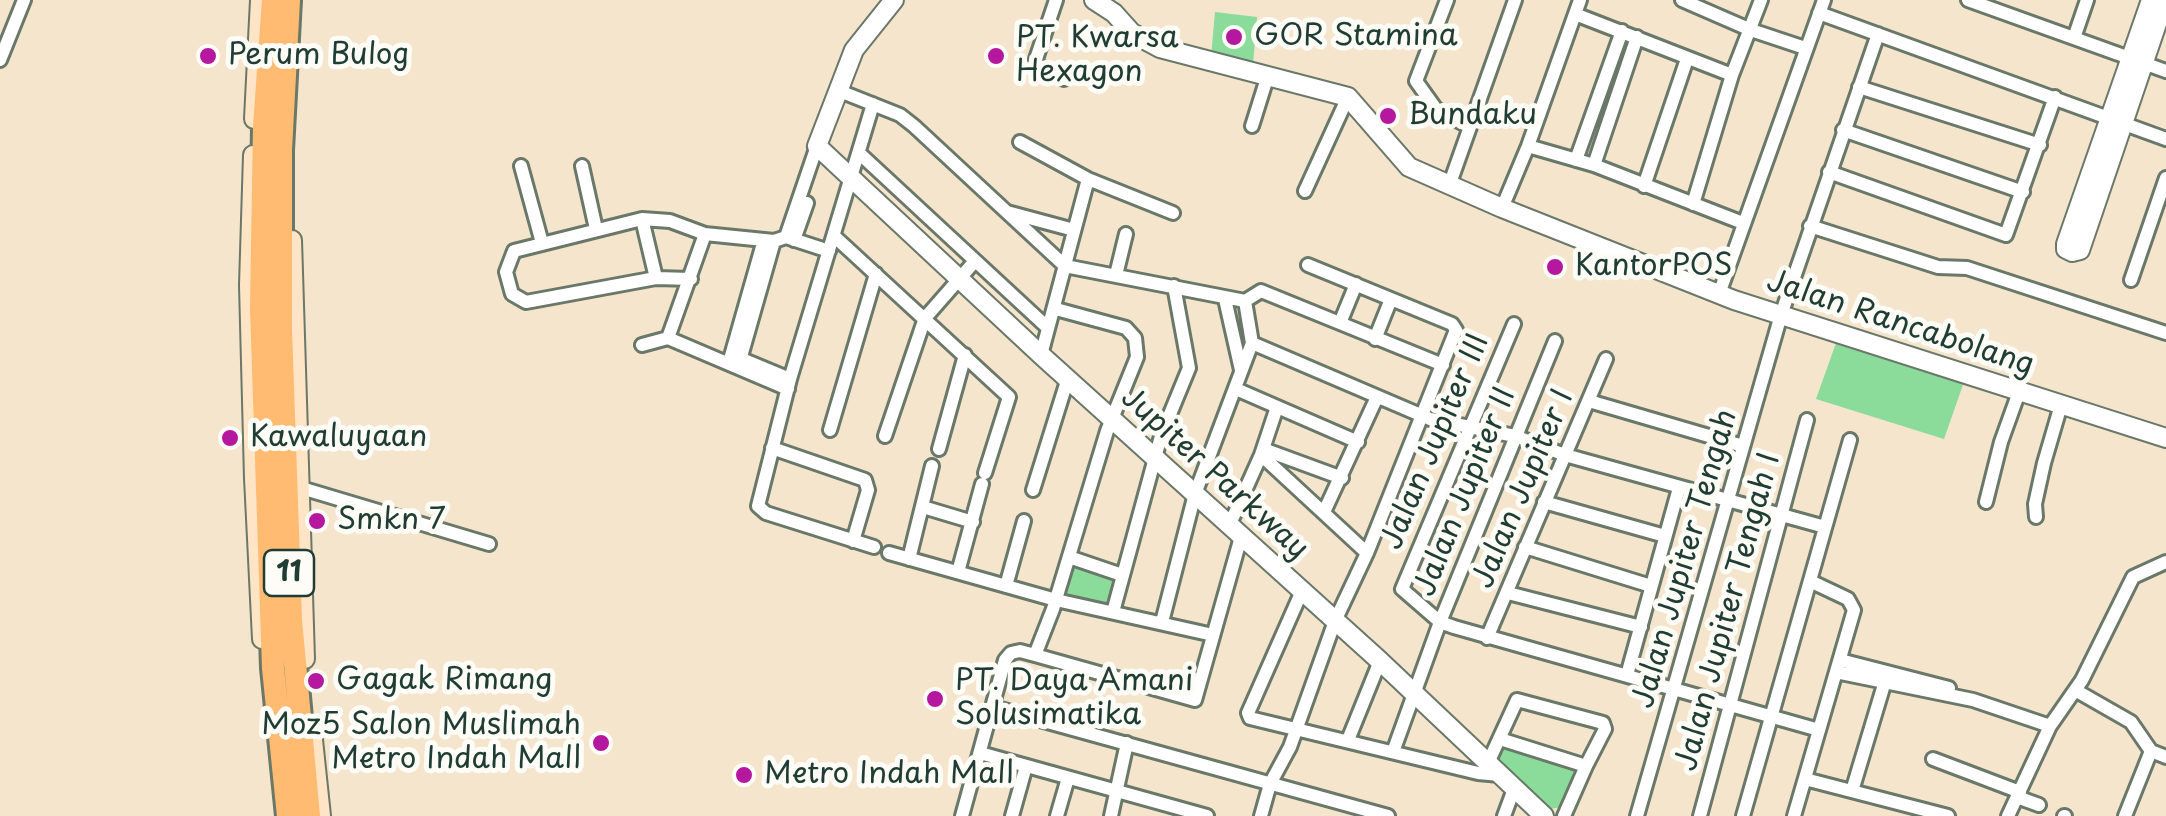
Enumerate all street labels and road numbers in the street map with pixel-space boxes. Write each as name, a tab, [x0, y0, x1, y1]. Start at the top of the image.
street label: Jalan Rancabolang	[1762, 264, 2038, 384]
street label: Jalan Jupiter III	[1374, 329, 1498, 555]
street label: Jupiter Parkway	[1113, 380, 1315, 568]
street label: Jalan Jupiter II	[1408, 382, 1524, 602]
street label: Jalan Jupiter I	[1466, 384, 1582, 594]
street label: Jalan Jupiter Tengah	[1626, 406, 1746, 712]
street label: Jalan Jupiter Tengah I	[1669, 449, 1789, 775]
road number: 11	[264, 550, 314, 596]

